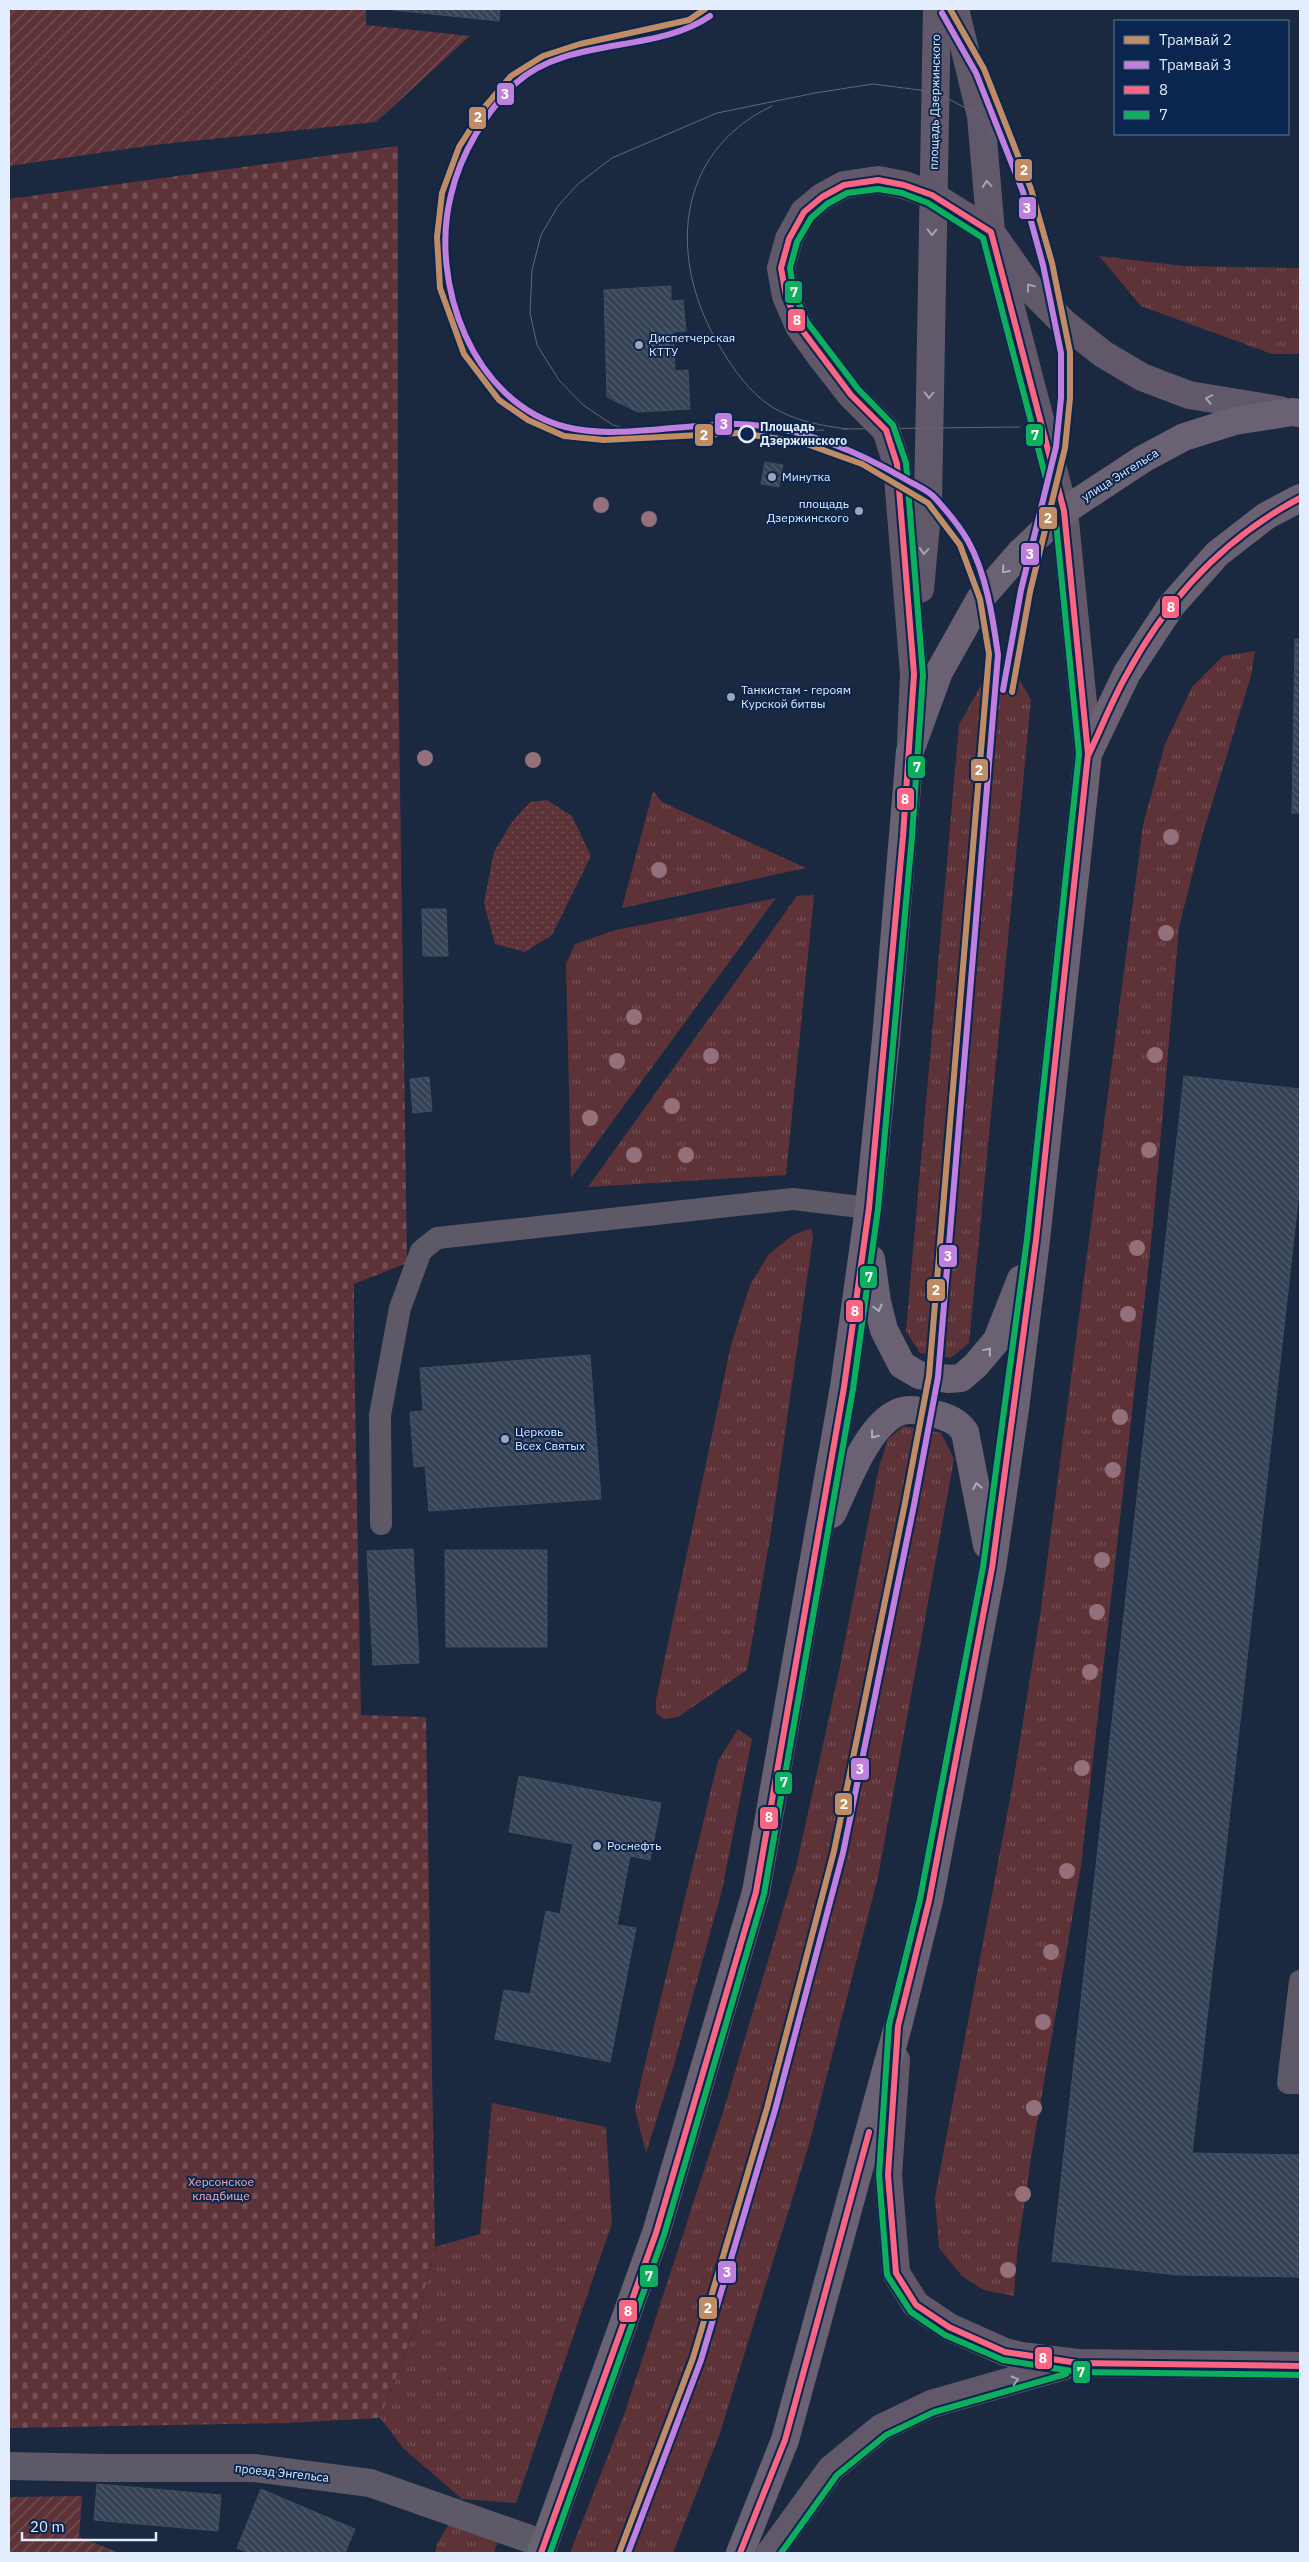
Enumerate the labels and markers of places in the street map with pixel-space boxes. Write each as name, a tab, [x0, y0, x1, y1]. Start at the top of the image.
place label: Диспетчерская КТТУ	[649, 330, 735, 359]
marker: Диспетчерская КТТУ	[633, 339, 645, 351]
place label: Площадь Дзержинского	[760, 419, 847, 448]
marker: Площадь Дзержинского	[738, 425, 756, 443]
place label: Минутка	[782, 469, 831, 484]
marker: Минутка	[766, 471, 778, 483]
place label: площадь Дзержинского	[767, 496, 849, 525]
marker: площадь Дзержинского	[853, 505, 865, 517]
place label: Танкистам - героям Курской битвы	[741, 682, 851, 711]
marker: Танкистам - героям Курской битвы	[725, 691, 737, 703]
place label: Церковь Всех Святых	[515, 1424, 585, 1453]
marker: Церковь Всех Святых	[499, 1433, 511, 1445]
place label: Роснефть	[607, 1838, 661, 1853]
marker: Роснефть	[591, 1840, 603, 1852]

